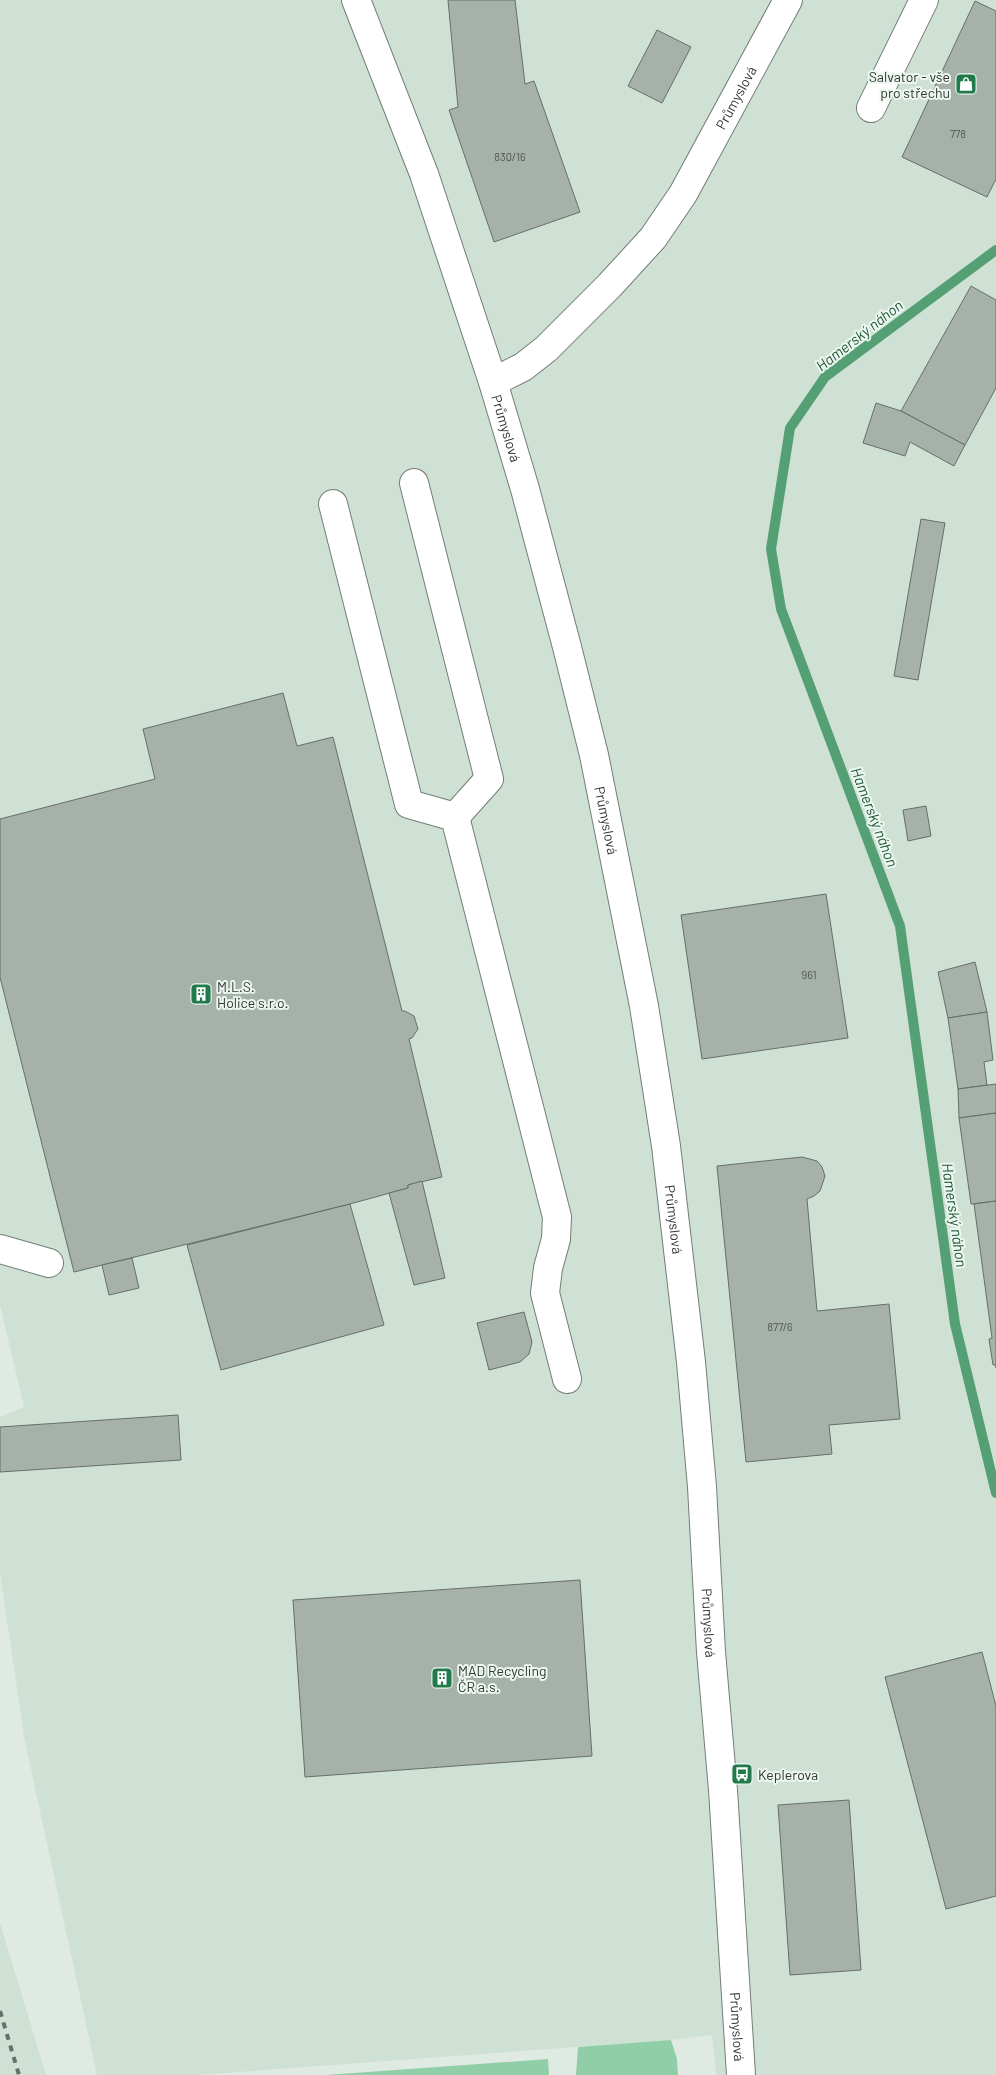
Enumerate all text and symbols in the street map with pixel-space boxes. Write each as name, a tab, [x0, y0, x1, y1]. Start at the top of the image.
street label: Průmyslová	[711, 63, 759, 132]
place label: Salvator - vše pro střechu	[869, 68, 950, 101]
shop icon: Salvator - vše pro střechu	[954, 72, 978, 96]
house number: 778	[950, 127, 966, 140]
house number: 830/16	[494, 150, 526, 163]
water label: Hamerský náhon	[812, 295, 906, 374]
street label: Průmyslová	[489, 392, 525, 464]
water label: Hamerský náhon	[848, 765, 902, 869]
street label: Průmyslová	[592, 785, 622, 856]
house number: 961	[801, 968, 817, 981]
place label: M.L.S. Holice s.r.o.	[217, 978, 288, 1011]
building icon: M.L.S. Holice s.r.o.	[189, 982, 213, 1006]
water label: Hamerský náhon	[939, 1162, 971, 1268]
street label: Průmyslová	[662, 1184, 687, 1255]
house number: 877/6	[767, 1320, 793, 1333]
street label: Průmyslová	[699, 1588, 720, 1658]
place label: MAD Recycling ČR a.s.	[458, 1662, 546, 1695]
building icon: MAD Recycling ČR a.s.	[430, 1666, 454, 1690]
bus stop icon: Keplerova	[730, 1762, 754, 1786]
place label: Keplerova	[758, 1766, 818, 1783]
street label: Průmyslová	[727, 1992, 749, 2062]

